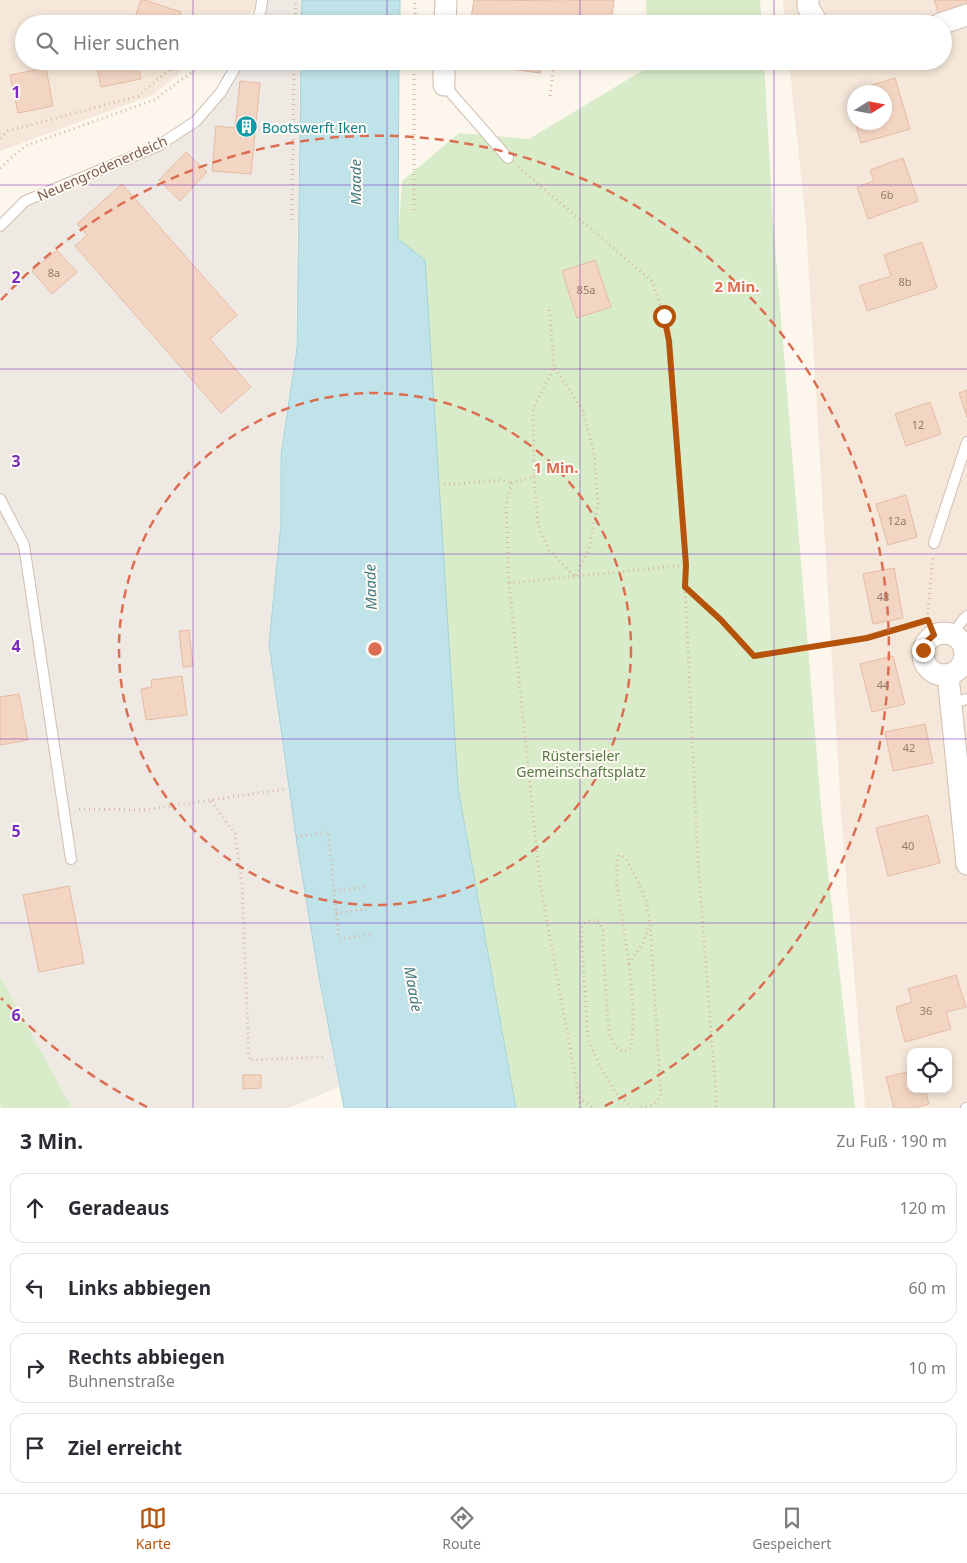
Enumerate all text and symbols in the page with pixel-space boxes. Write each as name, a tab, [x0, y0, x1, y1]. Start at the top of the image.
search box	[15, 15, 952, 70]
icon: search	[33, 29, 61, 57]
text: Hier suchen	[73, 30, 180, 56]
text: 1	[11, 81, 21, 103]
north arrow	[847, 85, 892, 130]
building icon: Bootswerft Iken	[234, 115, 258, 139]
place label: Bootswerft Iken	[262, 118, 367, 137]
street label: Neuengrodenerdeich	[34, 131, 170, 205]
water label: Maade	[345, 159, 365, 205]
house number: 6b	[880, 187, 894, 202]
house number: 8a	[48, 265, 60, 280]
text: 2	[11, 266, 21, 288]
house number: 8b	[898, 274, 912, 289]
text: 2 Min.	[714, 276, 760, 296]
house number: 85a	[577, 282, 595, 297]
route start	[653, 305, 676, 328]
house number: 12	[912, 417, 924, 432]
text: 3	[11, 450, 21, 472]
text: 1 Min.	[533, 457, 579, 477]
house number: 12a	[888, 513, 906, 528]
water label: Maade	[359, 563, 381, 610]
house number: 48	[877, 589, 889, 604]
text: 4	[11, 635, 21, 657]
route end	[912, 639, 935, 662]
centre of rings	[366, 640, 384, 658]
house number: 44	[877, 677, 890, 692]
house number: 42	[903, 740, 915, 755]
park label: Rüstersieler Gemeinschaftsplatz	[516, 746, 646, 781]
text: 5	[11, 820, 21, 842]
house number: 40	[902, 838, 914, 853]
water label: Maade	[400, 965, 428, 1014]
house number: 36	[920, 1003, 932, 1018]
text: 6	[11, 1004, 21, 1026]
map controls	[907, 1048, 952, 1093]
button: locate	[907, 1048, 952, 1093]
text: 3 Min.	[20, 1127, 83, 1155]
text: Zu Fuß · 190 m	[836, 1130, 947, 1152]
icon: ahead	[21, 1194, 49, 1222]
text: Geradeaus	[68, 1195, 169, 1221]
text: 120 m	[899, 1197, 946, 1219]
icon: left	[21, 1274, 49, 1302]
text: Links abbiegen	[68, 1275, 211, 1301]
text: 60 m	[909, 1277, 946, 1299]
text: Rechts abbiegen	[68, 1344, 225, 1370]
icon: right	[21, 1354, 49, 1382]
text: 10 m	[909, 1357, 946, 1379]
text: Buhnenstraße	[68, 1370, 175, 1392]
icon: arrive	[21, 1434, 49, 1462]
text: Ziel erreicht	[68, 1435, 182, 1461]
tab: Karte	[136, 1504, 171, 1553]
tab: Route	[442, 1504, 481, 1553]
tab: Gespeichert	[752, 1504, 831, 1553]

